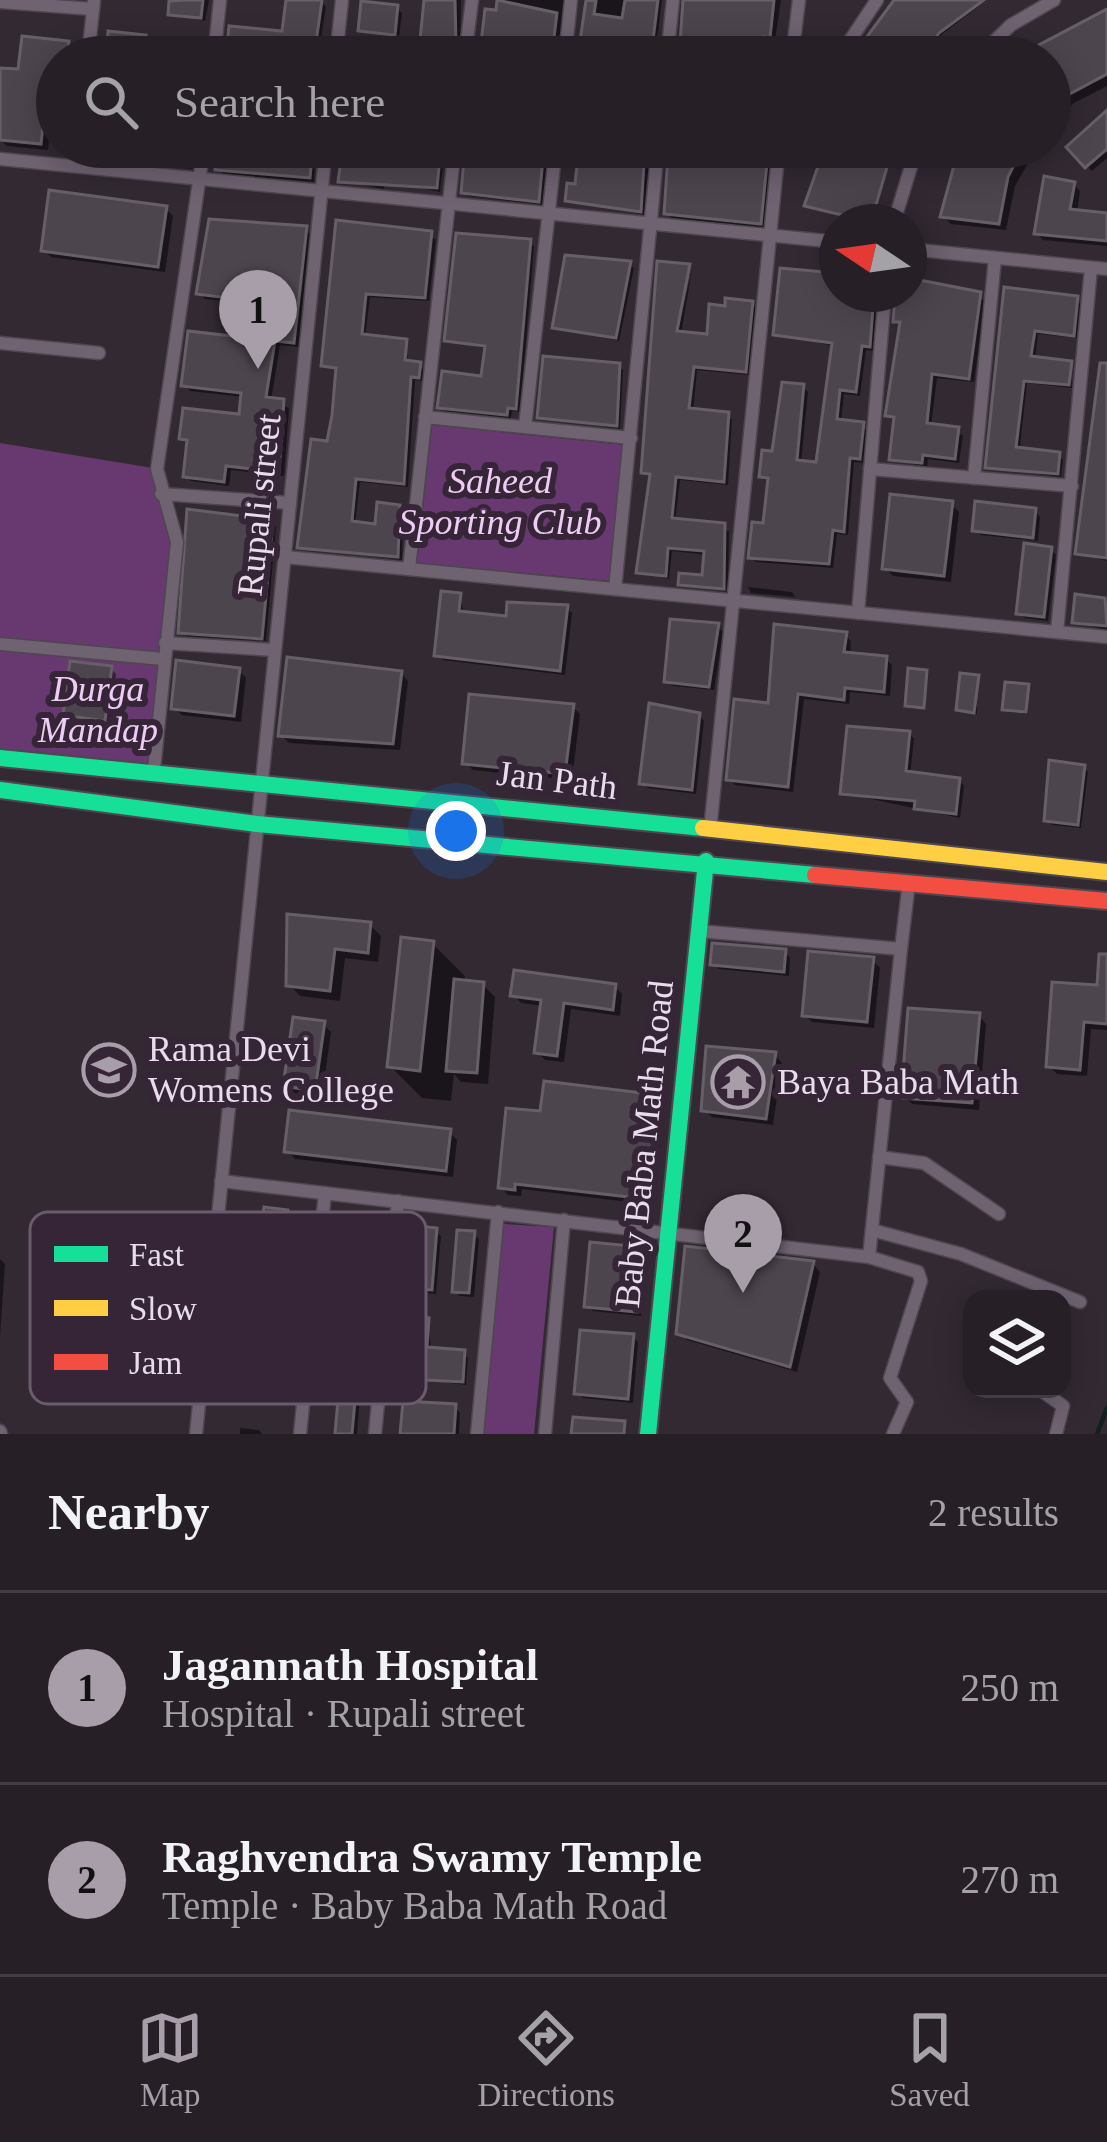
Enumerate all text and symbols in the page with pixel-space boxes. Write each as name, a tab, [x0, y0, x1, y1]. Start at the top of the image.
search box	[36, 36, 1071, 168]
icon: search	[78, 69, 144, 135]
text: Search here	[174, 77, 385, 127]
north arrow	[819, 204, 927, 312]
pin: 1	[219, 270, 297, 369]
street label: Rupali street	[230, 412, 288, 598]
park label: Saheed Sporting Club	[398, 461, 602, 542]
park label: Durga Mandap	[37, 669, 158, 750]
street label: Jan Path	[495, 753, 619, 807]
your location	[426, 801, 486, 861]
street label: Baby Baba Math Road	[607, 978, 681, 1310]
place label: Rama Devi Womens College	[148, 1029, 394, 1110]
school or university icon: Rama Devi Womens College	[81, 1042, 137, 1098]
temple icon: Baya Baba Math	[710, 1054, 766, 1110]
place label: Baya Baba Math	[777, 1062, 1019, 1102]
pin: 2	[704, 1194, 782, 1293]
legend	[30, 1212, 426, 1404]
text: Fast	[129, 1237, 184, 1273]
map controls	[963, 1290, 1071, 1398]
button: layers	[963, 1290, 1071, 1398]
text: Slow	[129, 1291, 197, 1327]
text: Jam	[129, 1345, 182, 1381]
text: Nearby	[48, 1484, 209, 1540]
text: 2 results	[928, 1491, 1059, 1534]
text: Jagannath Hospital	[162, 1640, 538, 1690]
text: 1	[77, 1666, 97, 1709]
text: 250 m	[960, 1666, 1059, 1709]
text: Hospital · Rupali street	[162, 1692, 525, 1735]
text: Raghvendra Swamy Temple	[162, 1832, 702, 1882]
text: 2	[77, 1858, 97, 1901]
text: 270 m	[960, 1858, 1059, 1901]
text: Temple · Baby Baba Math Road	[162, 1884, 667, 1927]
tab: Map	[137, 2005, 203, 2114]
tab: Directions	[477, 2005, 615, 2114]
tab: Saved	[889, 2005, 970, 2114]

